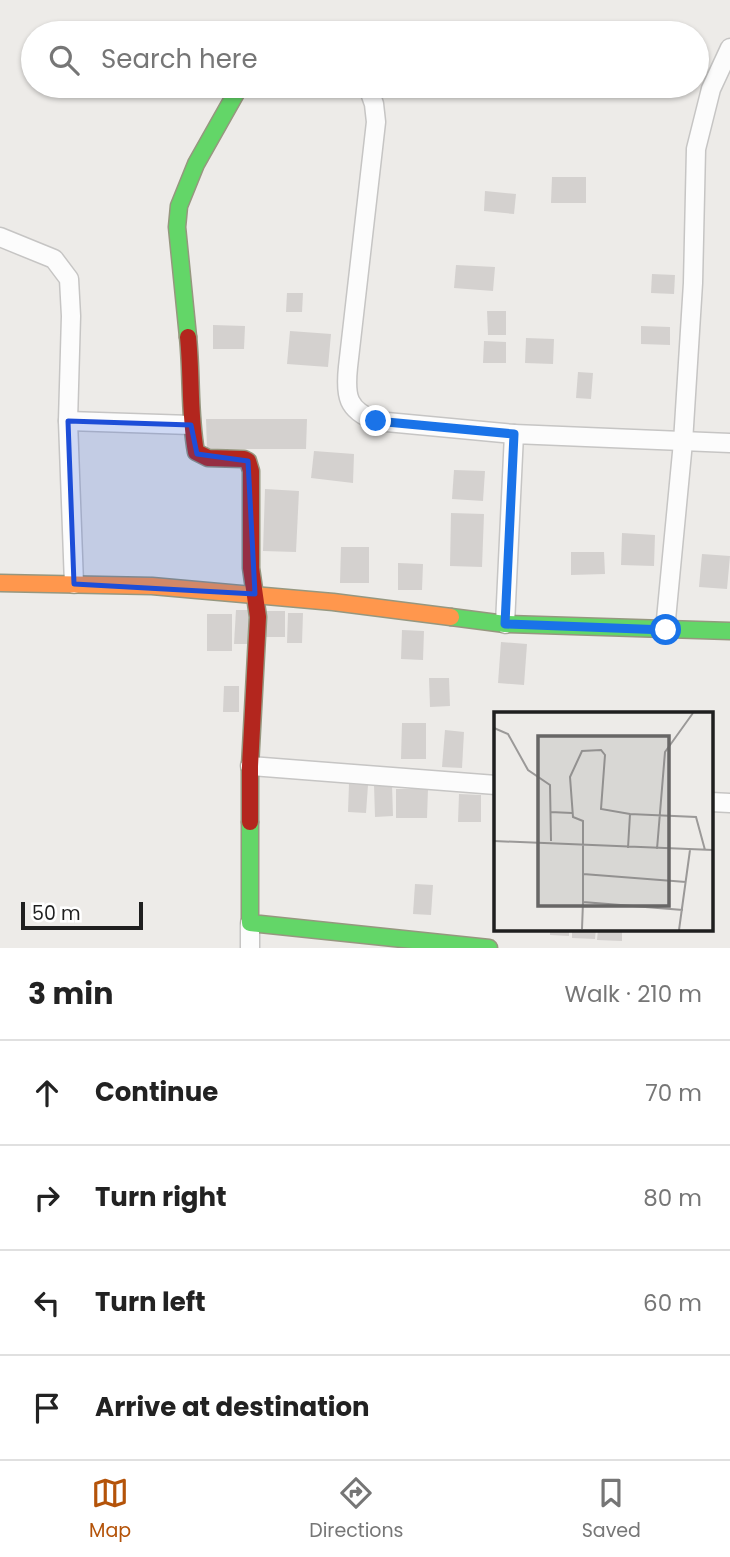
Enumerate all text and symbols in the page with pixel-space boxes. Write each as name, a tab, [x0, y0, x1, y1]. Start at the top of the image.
search box	[21, 21, 709, 98]
icon: search	[45, 41, 83, 79]
text: Search here	[101, 41, 258, 77]
route end	[360, 405, 391, 436]
route start	[650, 614, 681, 645]
inset map	[494, 712, 712, 930]
scale bar	[21, 899, 144, 931]
text: 50 m	[32, 900, 81, 927]
text: 3 min	[28, 972, 113, 1015]
text: Walk · 210 m	[564, 978, 702, 1010]
icon: ahead	[28, 1074, 66, 1112]
text: Continue	[95, 1074, 218, 1110]
text: 70 m	[645, 1077, 702, 1109]
icon: right	[28, 1179, 66, 1217]
text: Turn right	[95, 1179, 227, 1215]
text: 80 m	[643, 1182, 702, 1214]
icon: left	[28, 1284, 66, 1322]
text: Turn left	[95, 1284, 206, 1320]
text: 60 m	[643, 1287, 702, 1319]
icon: arrive	[28, 1389, 66, 1427]
text: Arrive at destination	[95, 1389, 370, 1425]
tab: Map	[89, 1474, 131, 1545]
tab: Directions	[309, 1474, 404, 1545]
tab: Saved	[582, 1474, 641, 1545]

